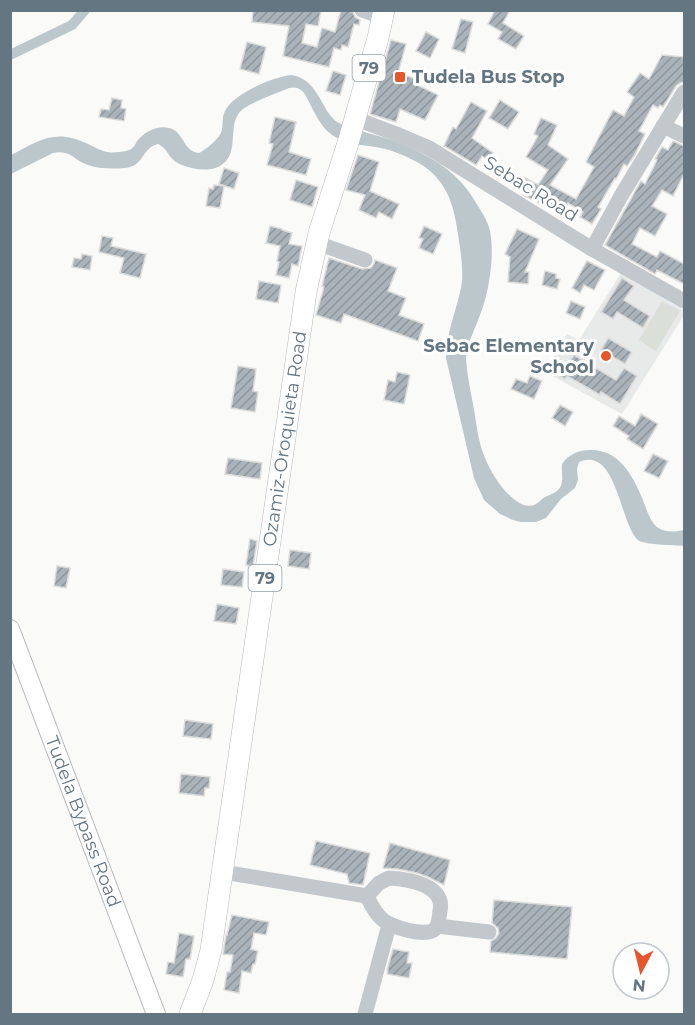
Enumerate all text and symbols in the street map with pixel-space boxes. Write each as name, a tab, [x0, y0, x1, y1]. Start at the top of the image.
road number: 79	[352, 55, 386, 81]
place label: Tudela Bus Stop	[412, 66, 565, 88]
marker: Tudela Bus Stop	[393, 70, 407, 84]
street label: Sebac Road	[480, 151, 582, 227]
street label: Ozamiz-Oroquieta Road	[258, 329, 311, 548]
place label: Sebac Elementary School	[423, 335, 594, 378]
marker: Sebac Elementary School	[599, 349, 613, 363]
road number: 79	[248, 565, 282, 591]
street label: Tudela Bypass Road	[41, 733, 125, 910]
north arrow	[611, 941, 671, 1001]
text: N	[632, 975, 647, 996]

